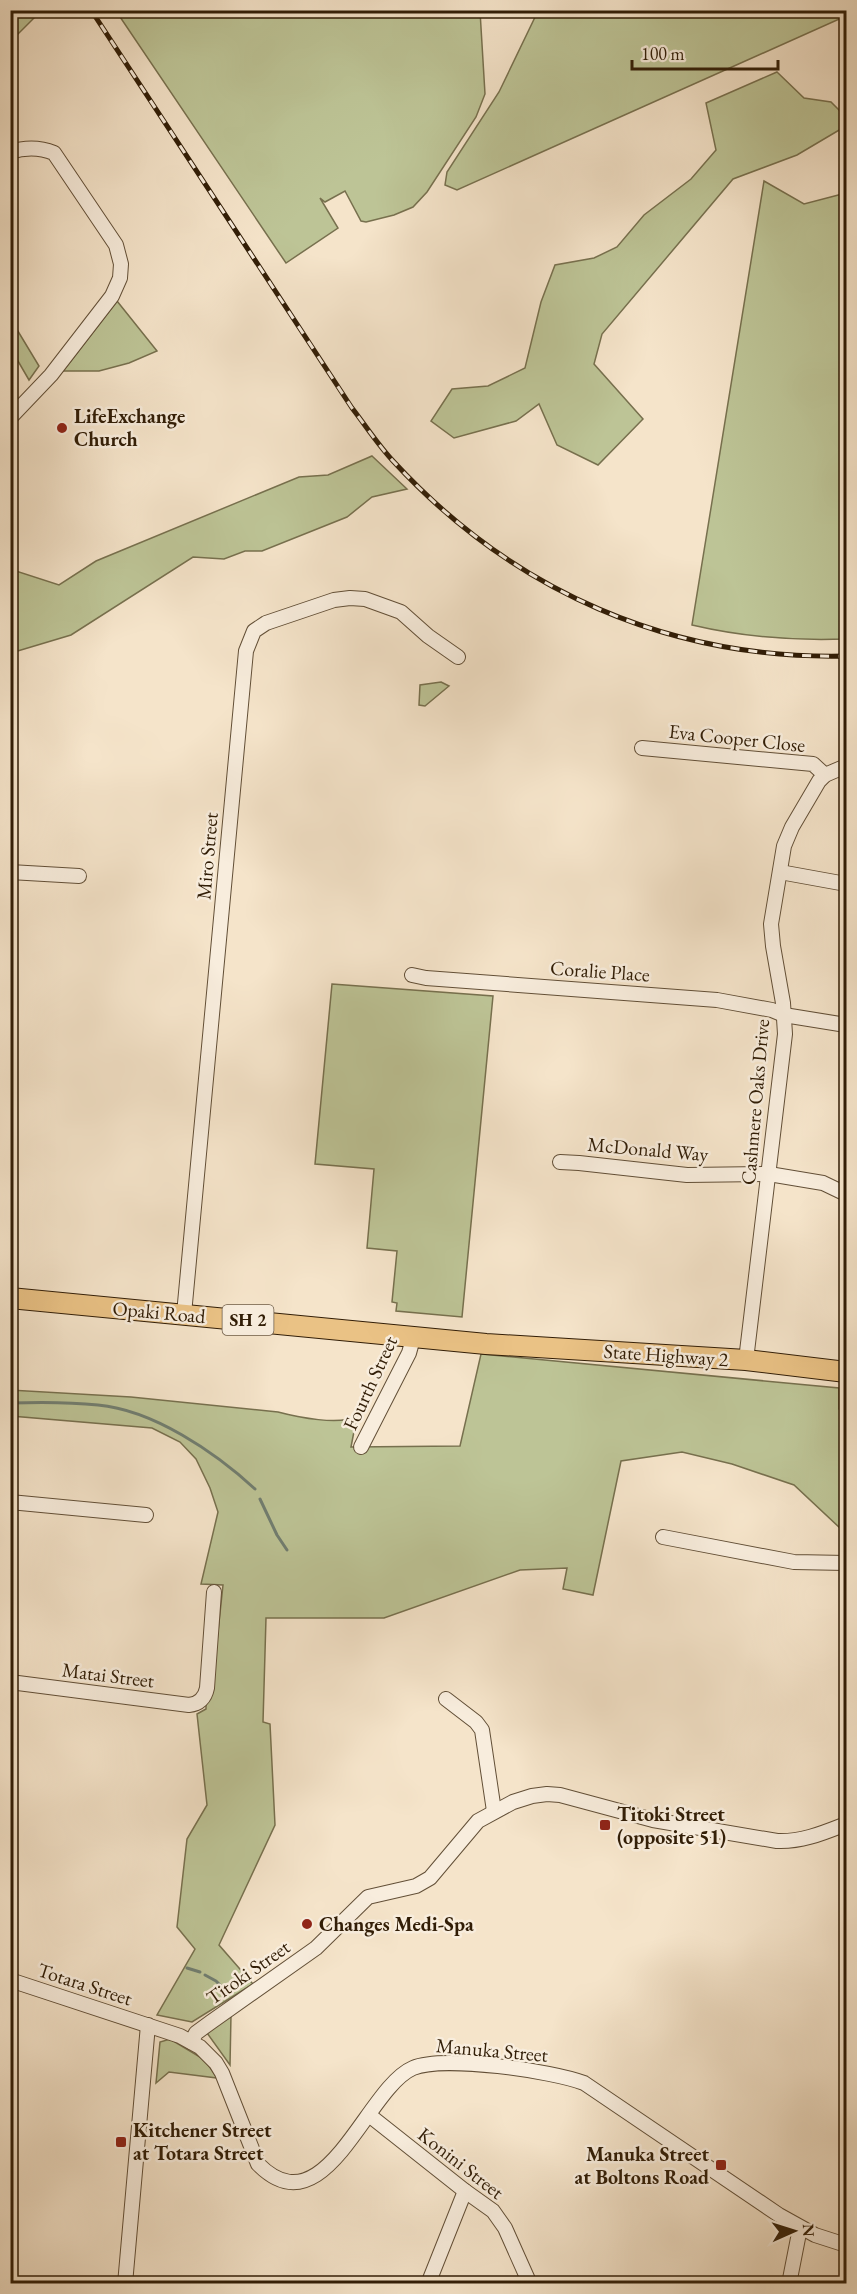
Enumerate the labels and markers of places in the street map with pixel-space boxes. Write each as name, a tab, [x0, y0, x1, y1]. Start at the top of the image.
place label: LifeExchange Church	[74, 403, 185, 452]
marker: LifeExchange Church	[55, 421, 69, 435]
place label: Titoki Street (opposite 51)	[617, 1801, 726, 1850]
marker: Titoki Street (opposite 51)	[598, 1818, 612, 1832]
place label: Changes Medi-Spa	[319, 1911, 474, 1937]
marker: Changes Medi-Spa	[300, 1917, 314, 1931]
place label: Kitchener Street at Totara Street	[133, 2117, 272, 2166]
marker: Kitchener Street at Totara Street	[114, 2135, 128, 2149]
place label: Manuka Street at Boltons Road	[575, 2141, 709, 2190]
marker: Manuka Street at Boltons Road	[714, 2158, 728, 2172]

